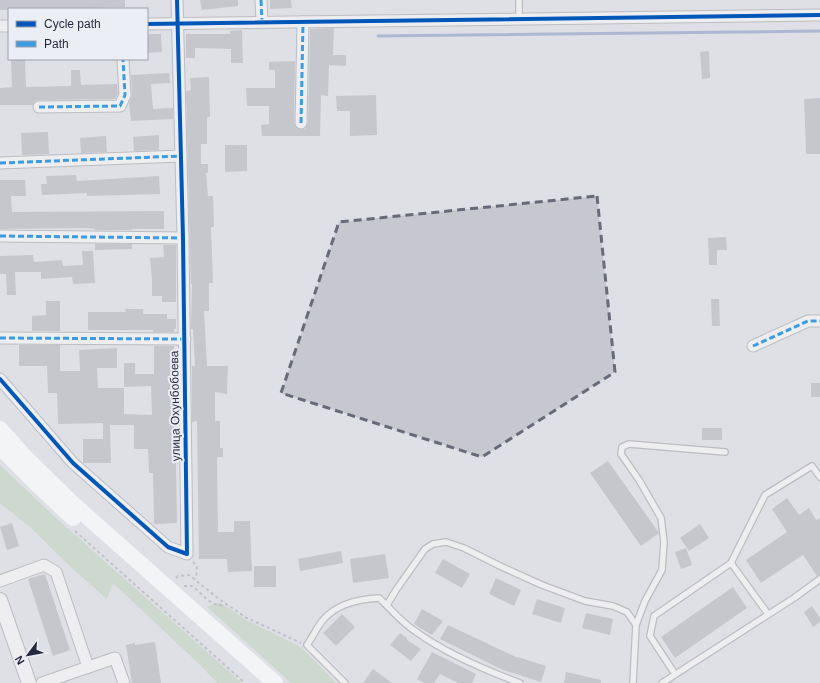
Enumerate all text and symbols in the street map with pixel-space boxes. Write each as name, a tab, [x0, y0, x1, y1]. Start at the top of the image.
legend	[8, 8, 148, 60]
text: Cycle path	[44, 17, 101, 31]
text: Path	[44, 37, 69, 51]
street label: улица Охунбобоева	[167, 350, 183, 462]
north arrow	[8, 635, 48, 675]
text: N	[12, 654, 27, 667]

